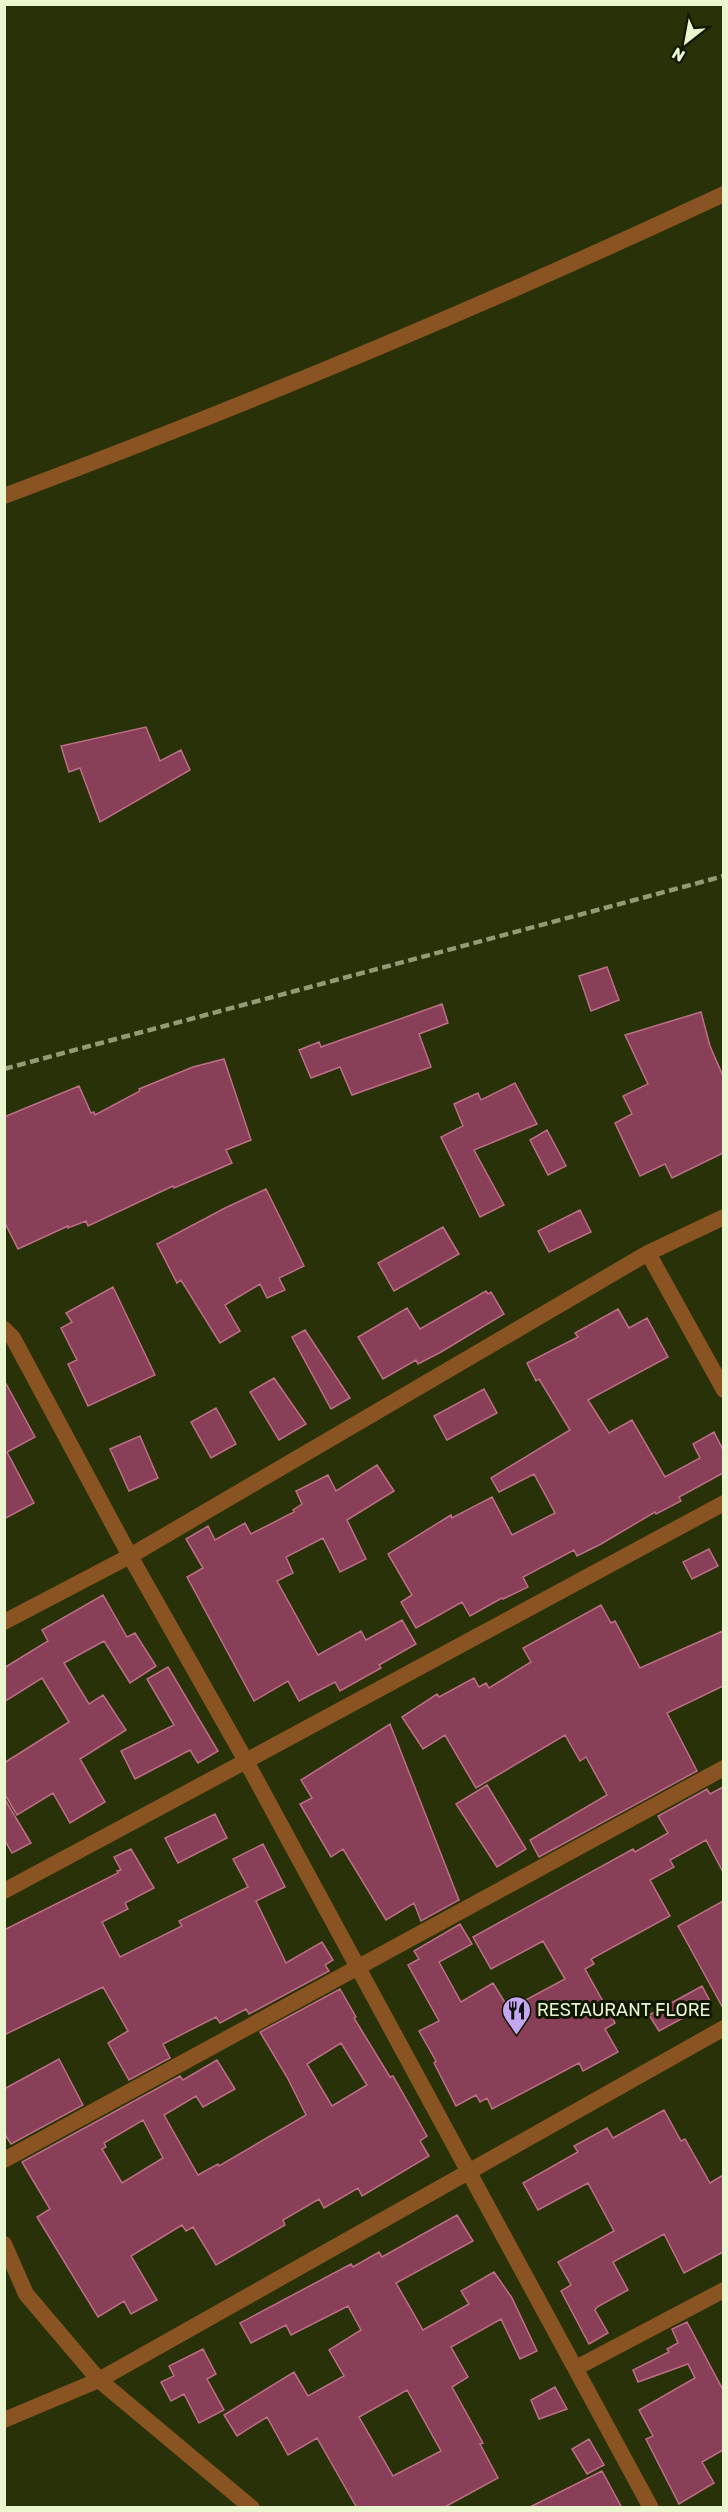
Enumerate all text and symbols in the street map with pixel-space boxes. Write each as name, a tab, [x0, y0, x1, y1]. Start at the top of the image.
north arrow	[656, 12, 716, 72]
text: N	[669, 43, 688, 66]
restaurant icon: RESTAURANT FLORE	[500, 1994, 532, 2036]
place label: RESTAURANT FLORE	[537, 1999, 710, 2021]

